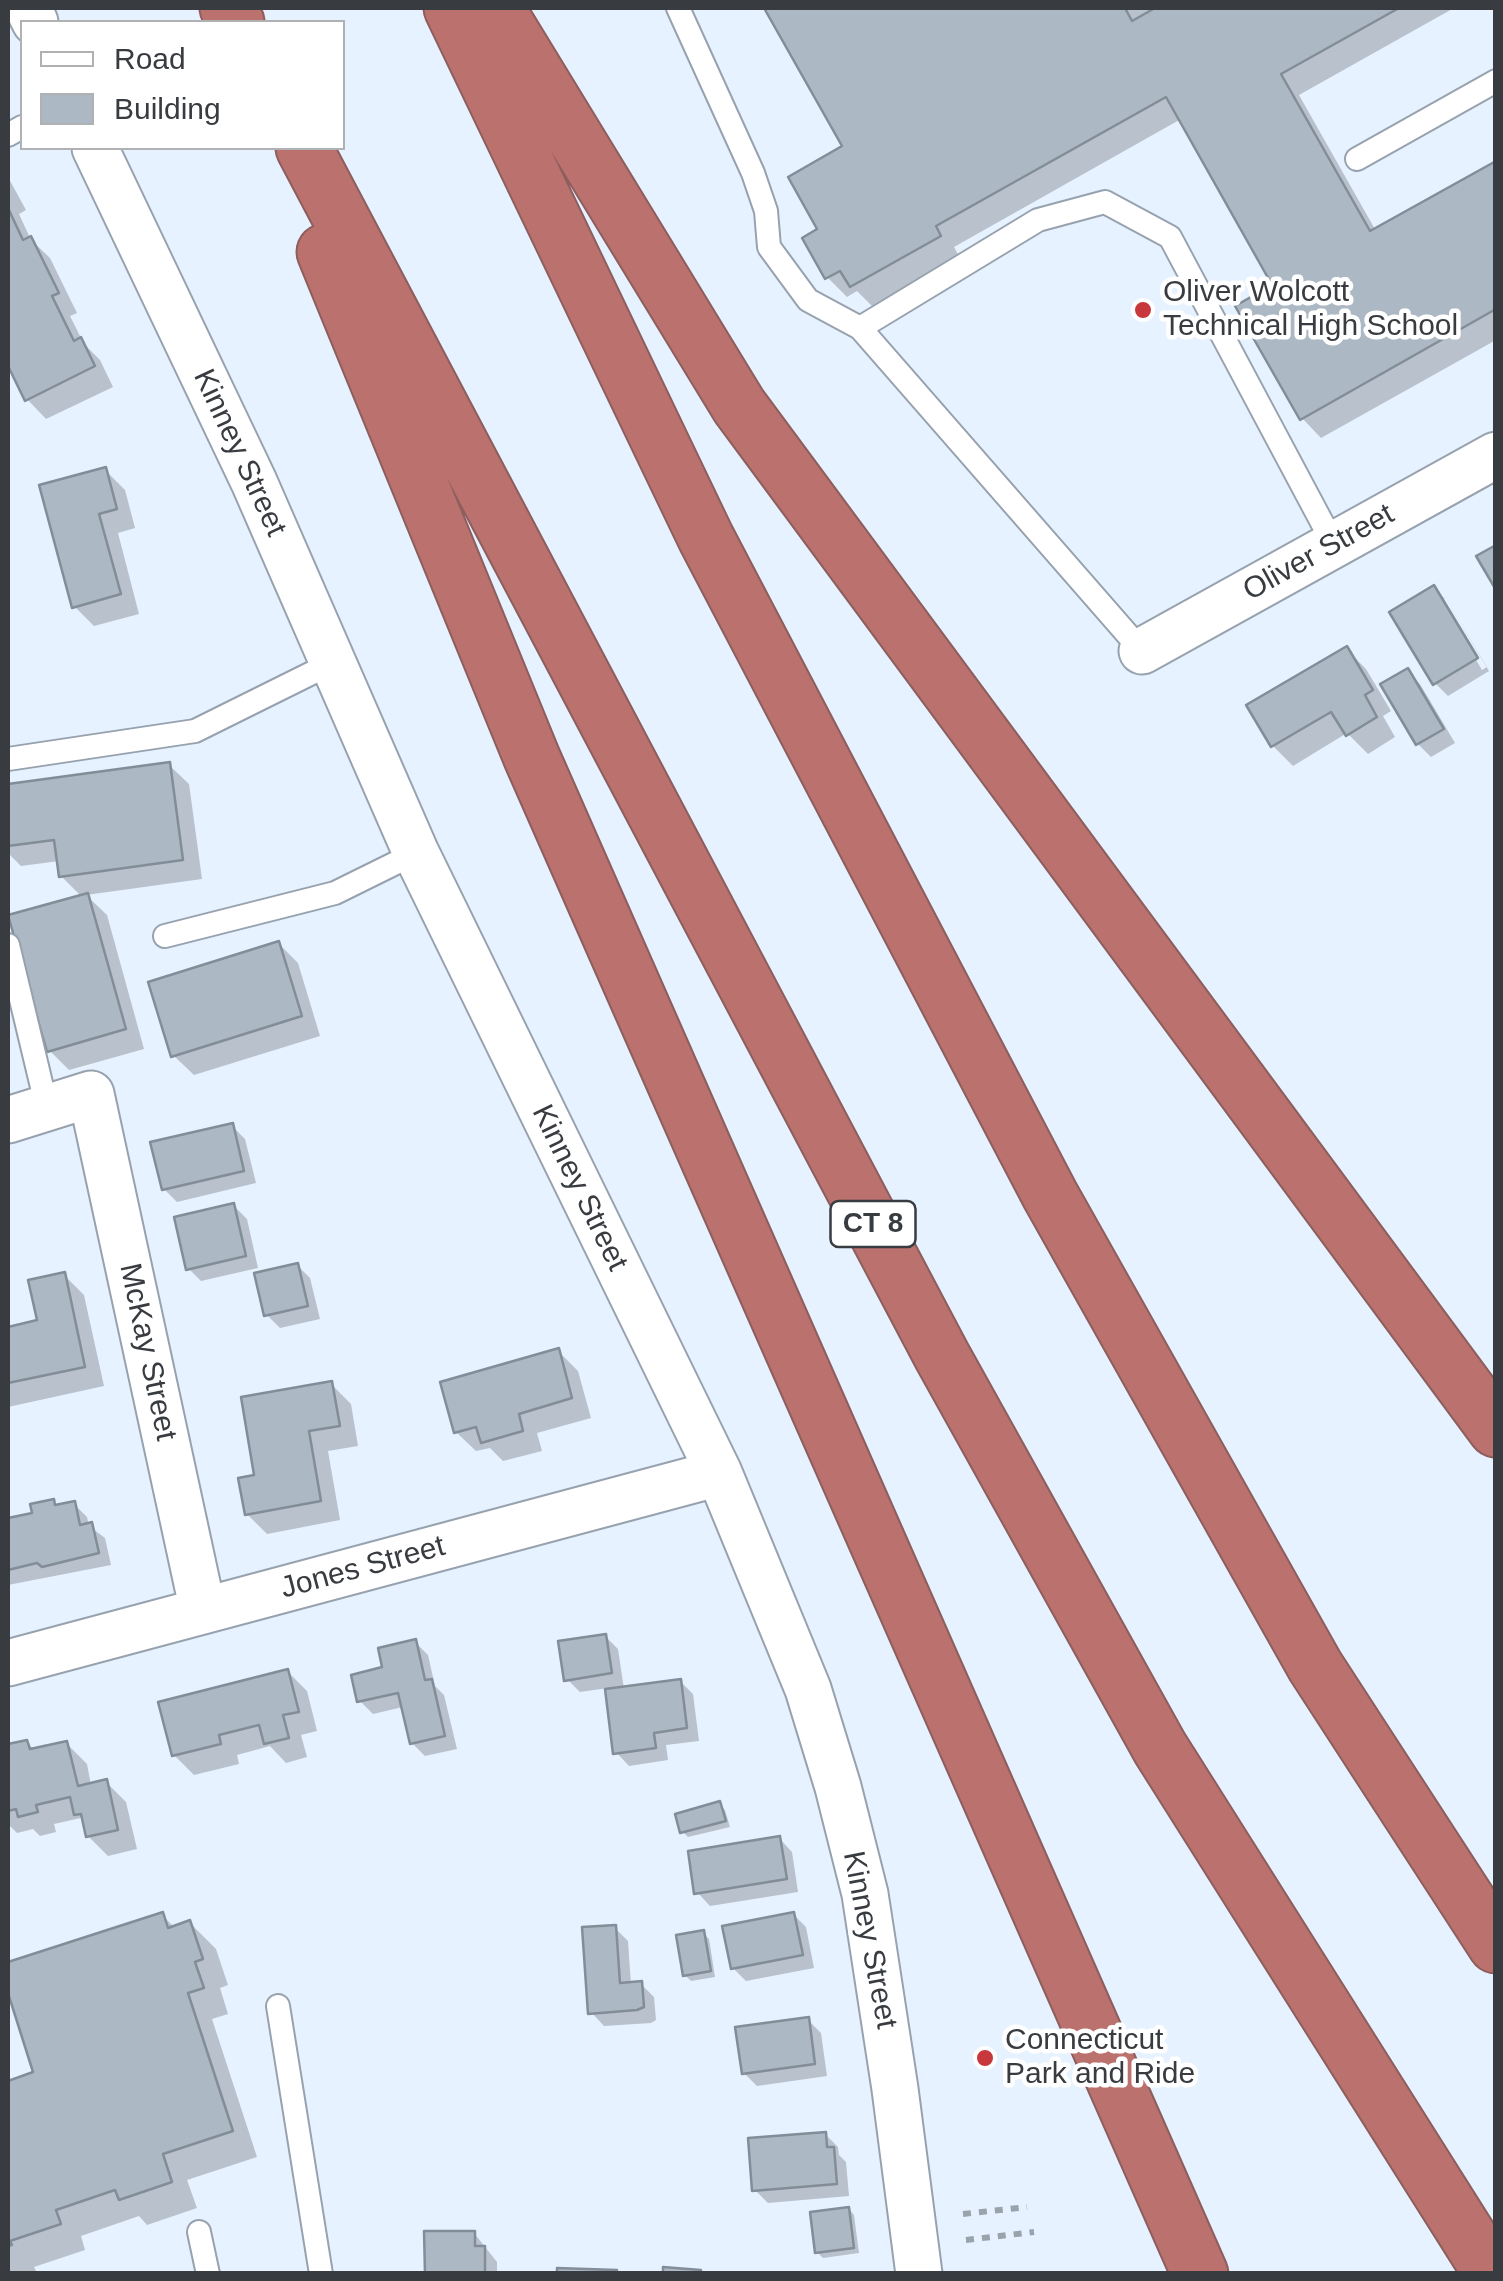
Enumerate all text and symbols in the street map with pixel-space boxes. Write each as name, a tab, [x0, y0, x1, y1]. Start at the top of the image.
legend	[20, 20, 345, 150]
text: Road	[114, 42, 186, 75]
text: Building	[114, 92, 221, 125]
place label: Oliver Wolcott Technical High School	[1163, 275, 1458, 346]
marker: Oliver Wolcott Technical High School	[1132, 299, 1154, 321]
street label: Kinney Street	[185, 364, 293, 542]
street label: Oliver Street	[1237, 497, 1401, 609]
street label: Kinney Street	[523, 1099, 635, 1277]
road number: CT 8	[830, 1201, 916, 1247]
street label: McKay Street	[111, 1260, 183, 1444]
street label: Jones Street	[277, 1529, 449, 1607]
street label: Kinney Street	[834, 1848, 904, 2032]
place label: Connecticut Park and Ride	[1005, 2023, 1195, 2094]
marker: Connecticut Park and Ride	[974, 2047, 996, 2069]

